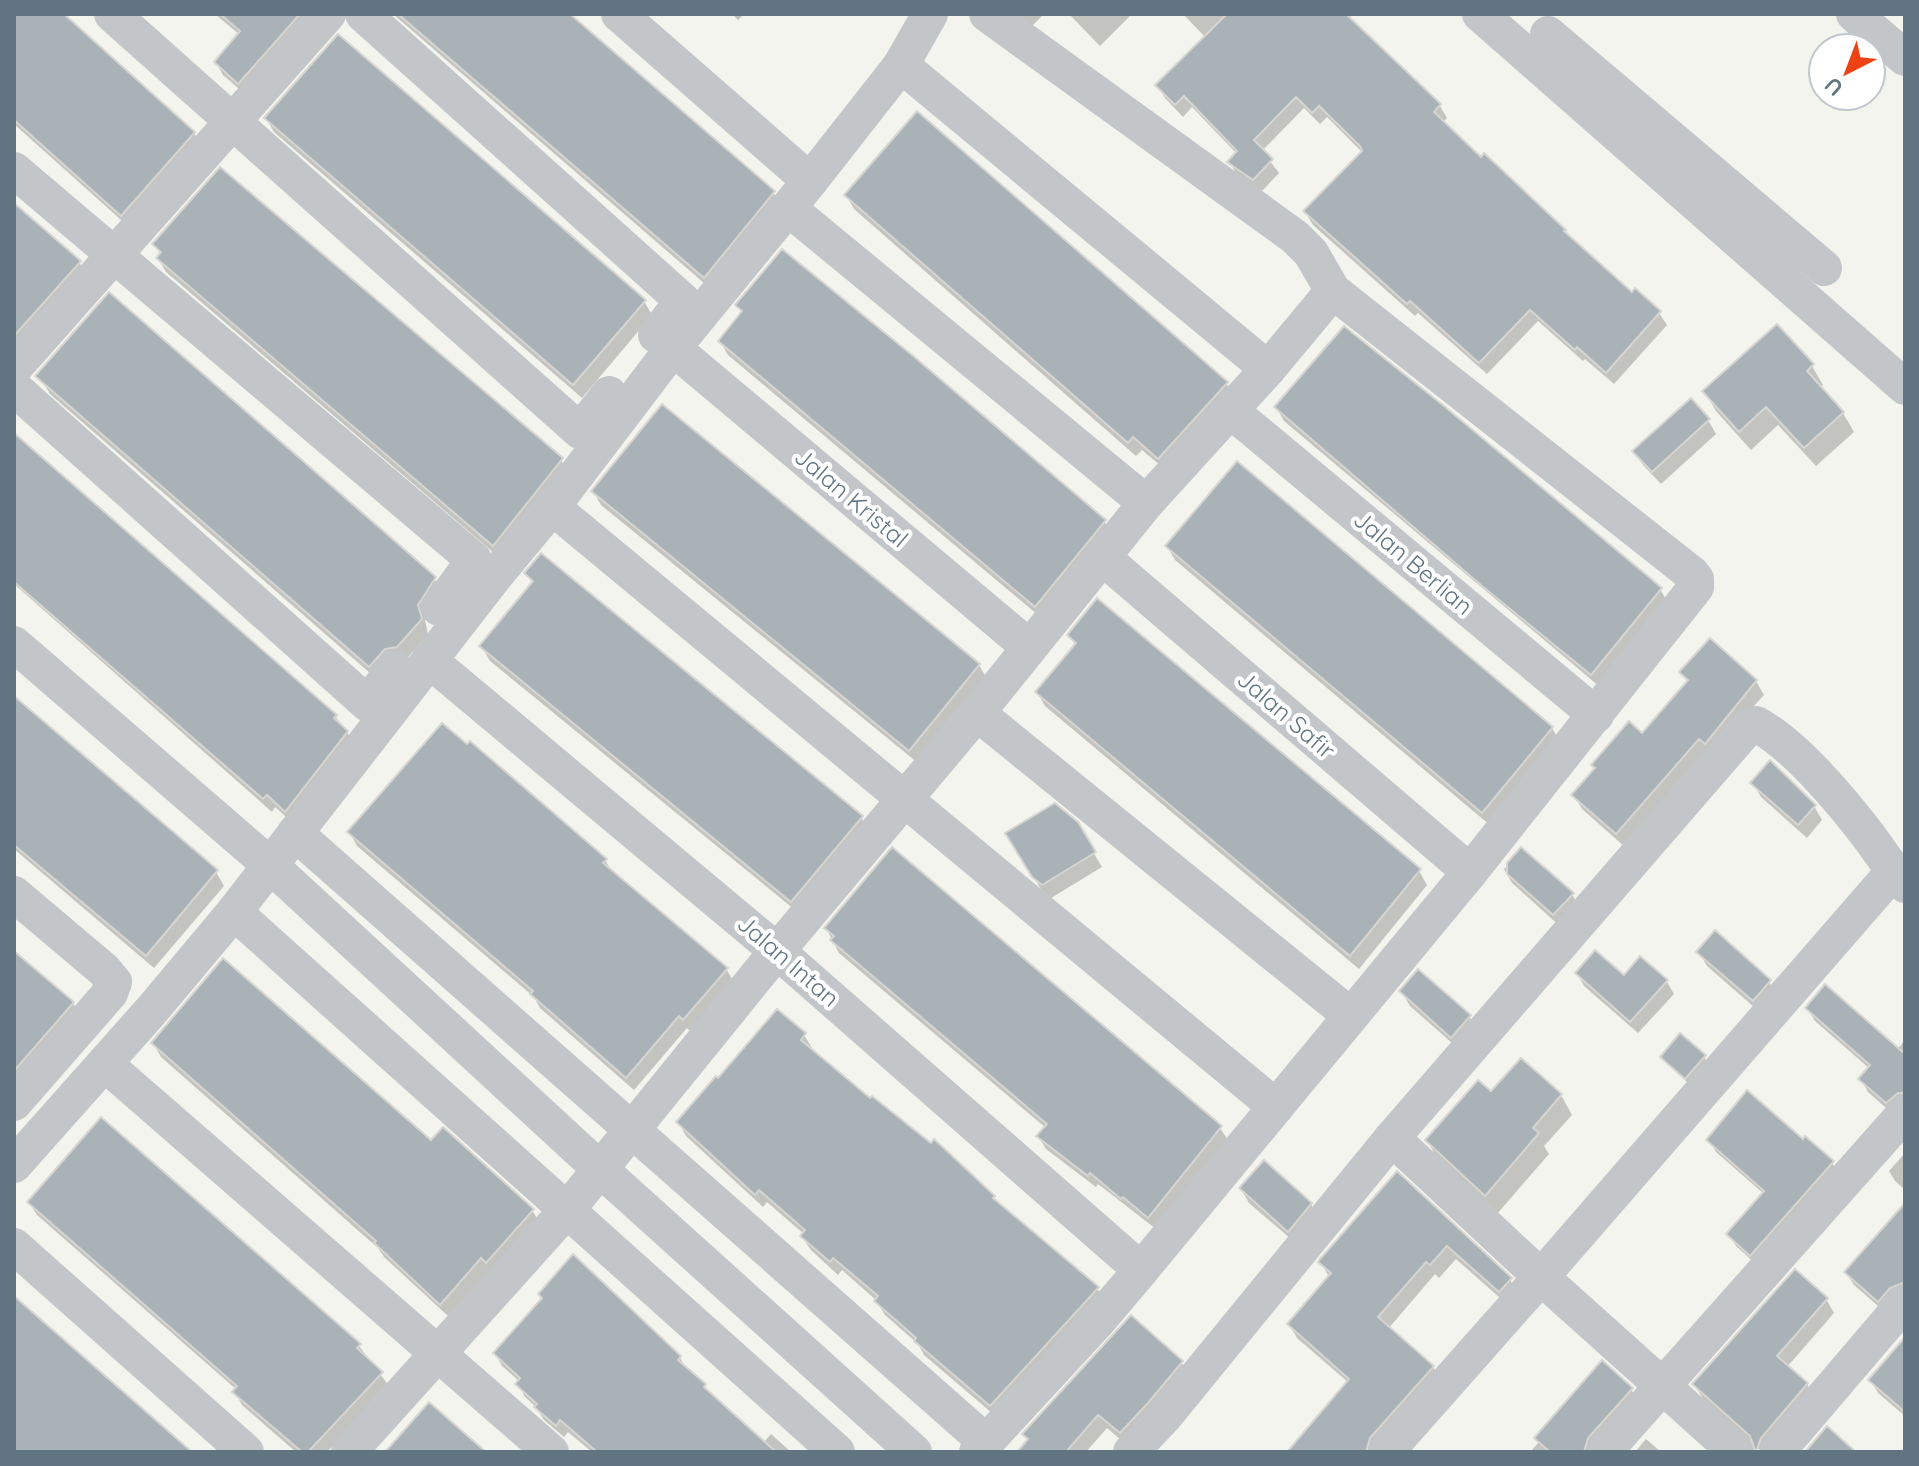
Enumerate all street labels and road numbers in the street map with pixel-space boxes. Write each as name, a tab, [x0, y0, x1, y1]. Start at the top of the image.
street label: Jalan Kristal	[789, 441, 914, 553]
street label: Jalan Berlian	[1348, 504, 1479, 621]
street label: Jalan Safir	[1232, 664, 1342, 765]
street label: Jalan Intan	[732, 908, 846, 1013]

